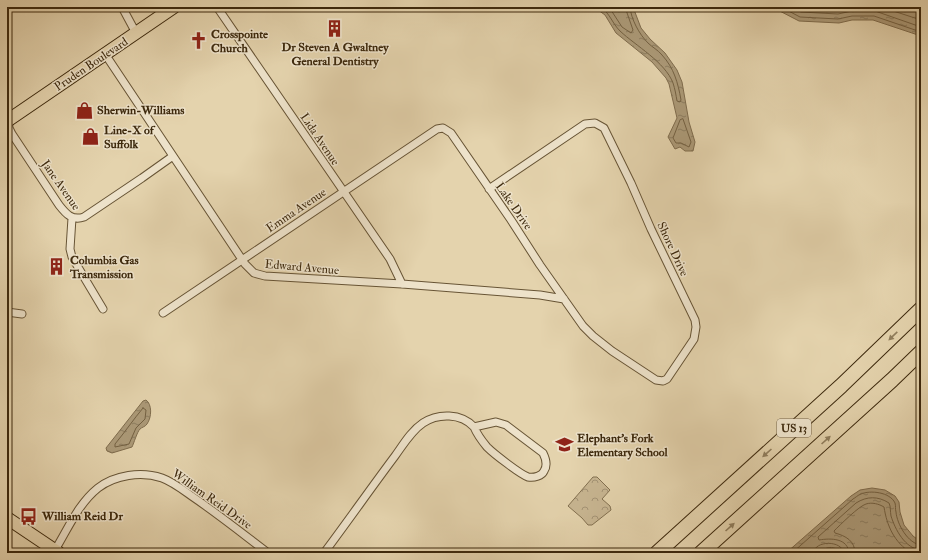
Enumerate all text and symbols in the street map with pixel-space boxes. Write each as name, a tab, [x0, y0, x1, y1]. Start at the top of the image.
building icon: Dr Steven A Gwaltney General Dentistry	[325, 18, 345, 38]
place label: Crosspointe Church	[211, 27, 269, 56]
church icon: Crosspointe Church	[188, 31, 208, 51]
street label: Pruden Boulevard	[52, 34, 131, 95]
place label: Dr Steven A Gwaltney General Dentistry	[281, 40, 389, 69]
shop icon: Sherwin-Williams	[74, 100, 94, 120]
place label: Sherwin-Williams	[97, 103, 184, 118]
street label: Lida Avenue	[297, 110, 343, 168]
place label: Line-X of Suffolk	[104, 123, 156, 152]
shop icon: Line-X of Suffolk	[81, 127, 101, 147]
street label: Jane Avenue	[37, 156, 83, 213]
street label: Lake Drive	[492, 180, 535, 233]
street label: Emma Avenue	[263, 185, 329, 236]
street label: Shore Drive	[653, 220, 692, 279]
place label: Columbia Gas Transmission	[69, 253, 139, 282]
building icon: Columbia Gas Transmission	[47, 257, 67, 277]
street label: Edward Avenue	[264, 257, 340, 278]
one-way arrow	[888, 332, 898, 341]
road number: US 13	[777, 419, 811, 437]
place label: Elephant's Fork Elementary School	[577, 431, 668, 460]
school or university icon: Elephant's Fork Elementary School	[554, 435, 574, 455]
one-way arrow	[821, 435, 832, 444]
one-way arrow	[762, 448, 772, 458]
street label: William Reid Drive	[168, 466, 255, 533]
bus stop icon: William Reid Dr	[19, 506, 39, 526]
place label: William Reid Dr	[41, 509, 123, 524]
one-way arrow	[725, 522, 735, 532]

